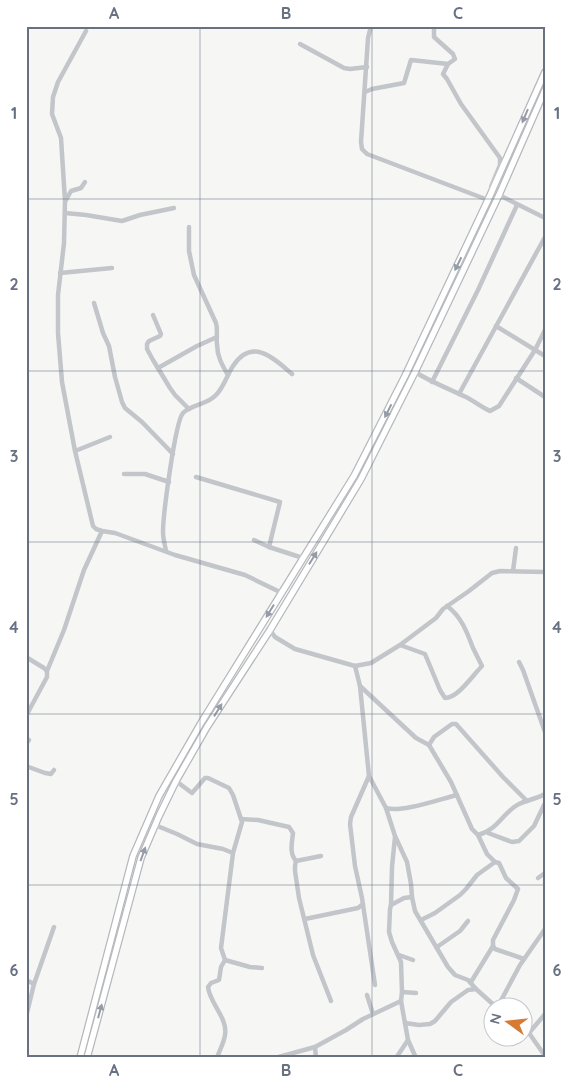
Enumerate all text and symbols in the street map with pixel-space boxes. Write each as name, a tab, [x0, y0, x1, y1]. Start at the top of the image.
text: A	[109, 3, 120, 23]
text: B	[281, 3, 291, 23]
text: C	[453, 3, 463, 23]
text: 1	[11, 103, 17, 123]
text: 1	[554, 103, 560, 123]
one-way arrow	[521, 109, 529, 123]
one-way arrow	[454, 257, 462, 271]
text: 2	[9, 274, 19, 294]
text: 2	[552, 274, 562, 294]
one-way arrow	[384, 403, 392, 418]
text: 3	[10, 446, 18, 466]
text: 3	[553, 446, 561, 466]
one-way arrow	[309, 551, 318, 564]
one-way arrow	[266, 604, 275, 618]
text: 4	[9, 617, 19, 637]
text: 4	[552, 617, 562, 637]
one-way arrow	[213, 704, 223, 717]
text: 5	[9, 789, 19, 809]
text: 5	[552, 789, 562, 809]
one-way arrow	[139, 846, 147, 861]
text: 6	[10, 960, 19, 980]
text: 6	[553, 960, 562, 980]
north arrow	[484, 996, 534, 1046]
one-way arrow	[96, 1003, 104, 1018]
text: N	[485, 1011, 505, 1026]
text: A	[109, 1060, 120, 1080]
text: B	[281, 1060, 291, 1080]
text: C	[453, 1060, 463, 1080]

